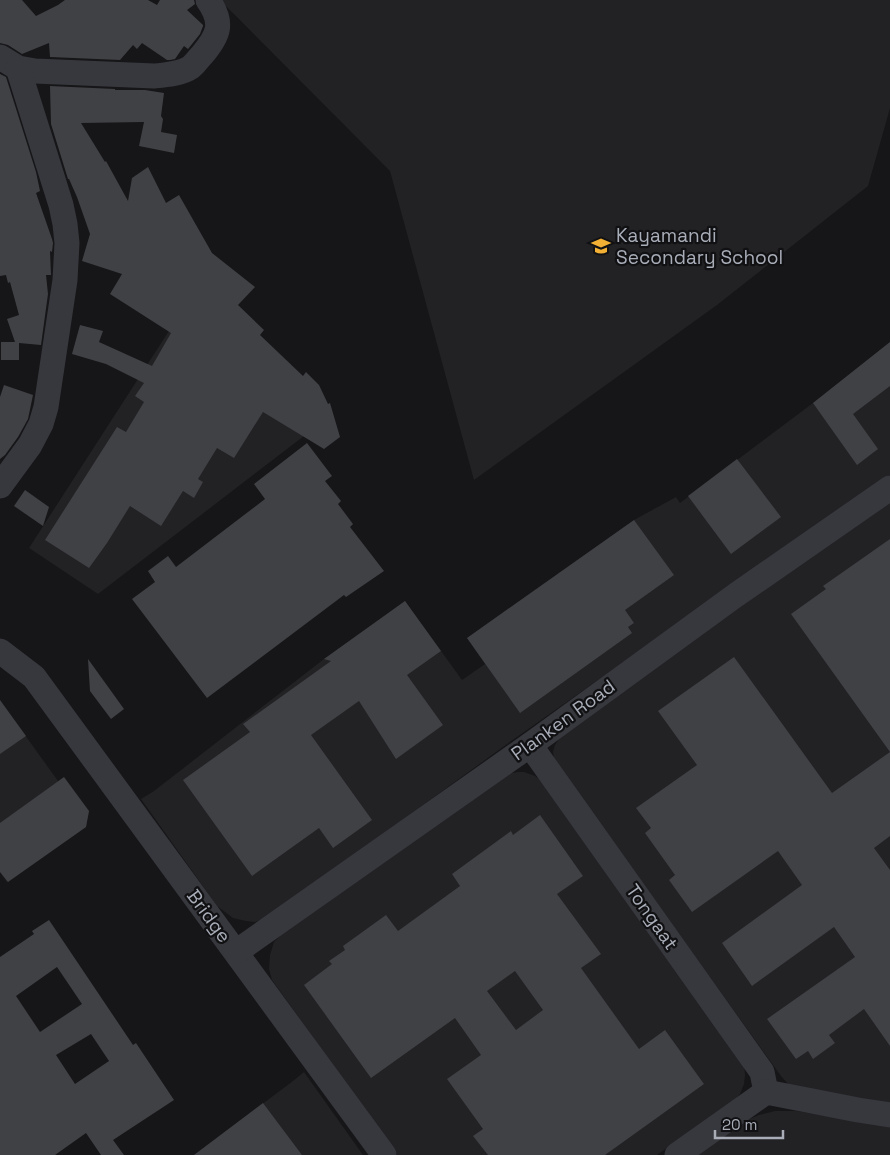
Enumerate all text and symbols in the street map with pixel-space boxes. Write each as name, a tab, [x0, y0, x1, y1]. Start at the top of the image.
place label: Kayamandi Secondary School	[616, 223, 783, 270]
school or university icon: Kayamandi Secondary School	[590, 235, 612, 257]
street label: Planken Road	[506, 674, 620, 766]
street label: Tongaat	[620, 879, 684, 955]
street label: Bridge	[181, 884, 237, 948]
scale bar	[715, 1108, 782, 1140]
text: 20 m	[722, 1115, 757, 1134]

